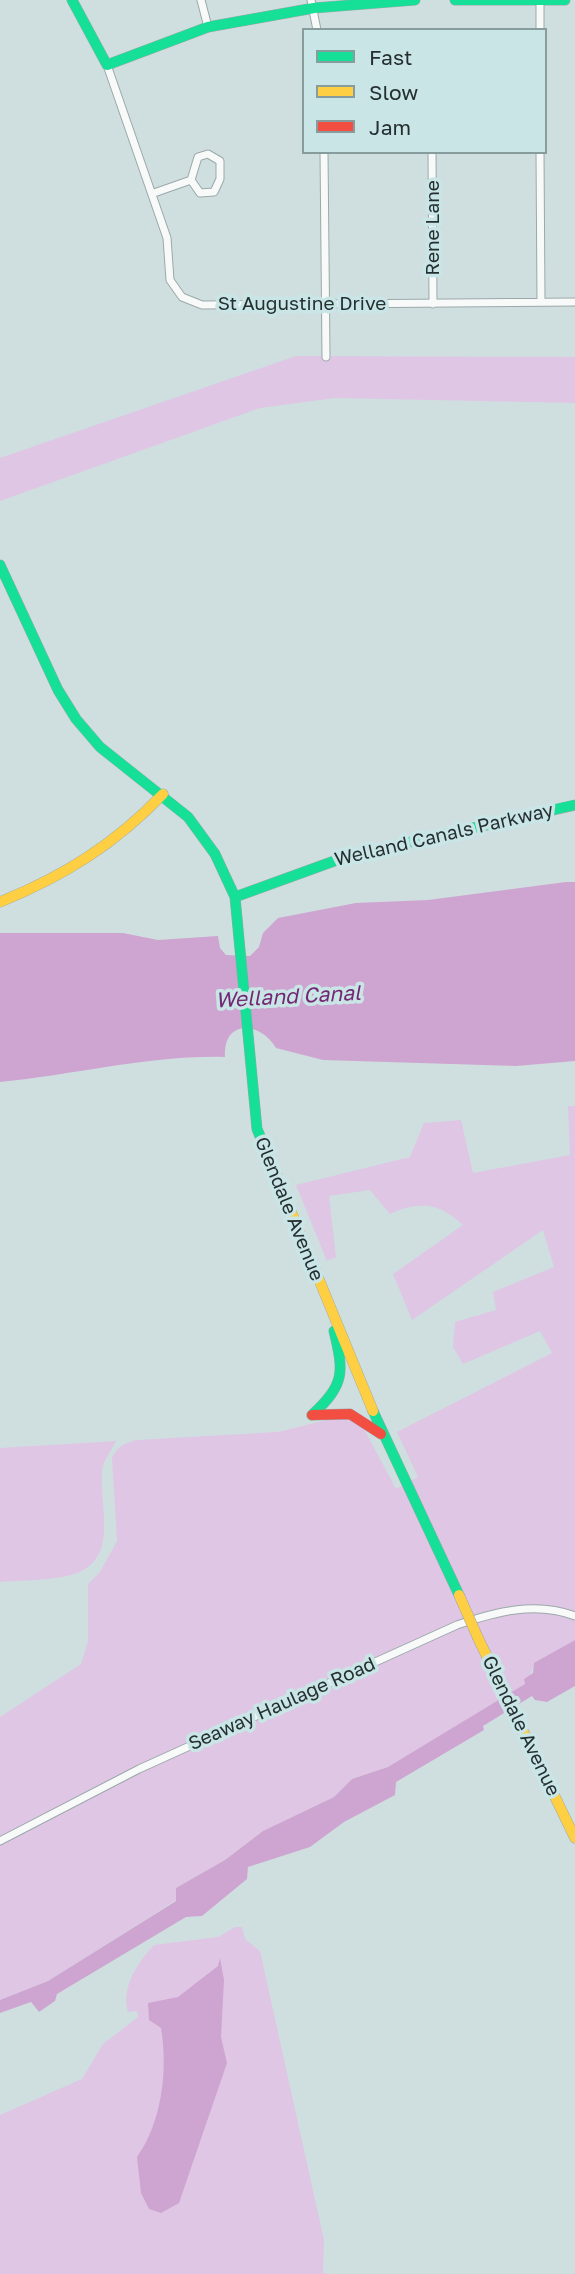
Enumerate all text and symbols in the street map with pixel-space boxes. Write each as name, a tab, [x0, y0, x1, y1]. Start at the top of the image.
legend	[302, 28, 547, 154]
text: Fast	[369, 44, 412, 70]
text: Slow	[369, 79, 418, 105]
text: Jam	[369, 114, 411, 140]
street label: Rene Lane	[422, 180, 444, 276]
street label: St Augustine Drive	[218, 293, 386, 315]
street label: Welland Canals Parkway	[332, 799, 556, 871]
water label: Welland Canal	[215, 981, 361, 1013]
street label: Glendale Avenue	[250, 1134, 328, 1284]
street label: Glendale Avenue	[477, 1652, 565, 1800]
street label: Seaway Haulage Road	[185, 1653, 379, 1755]

